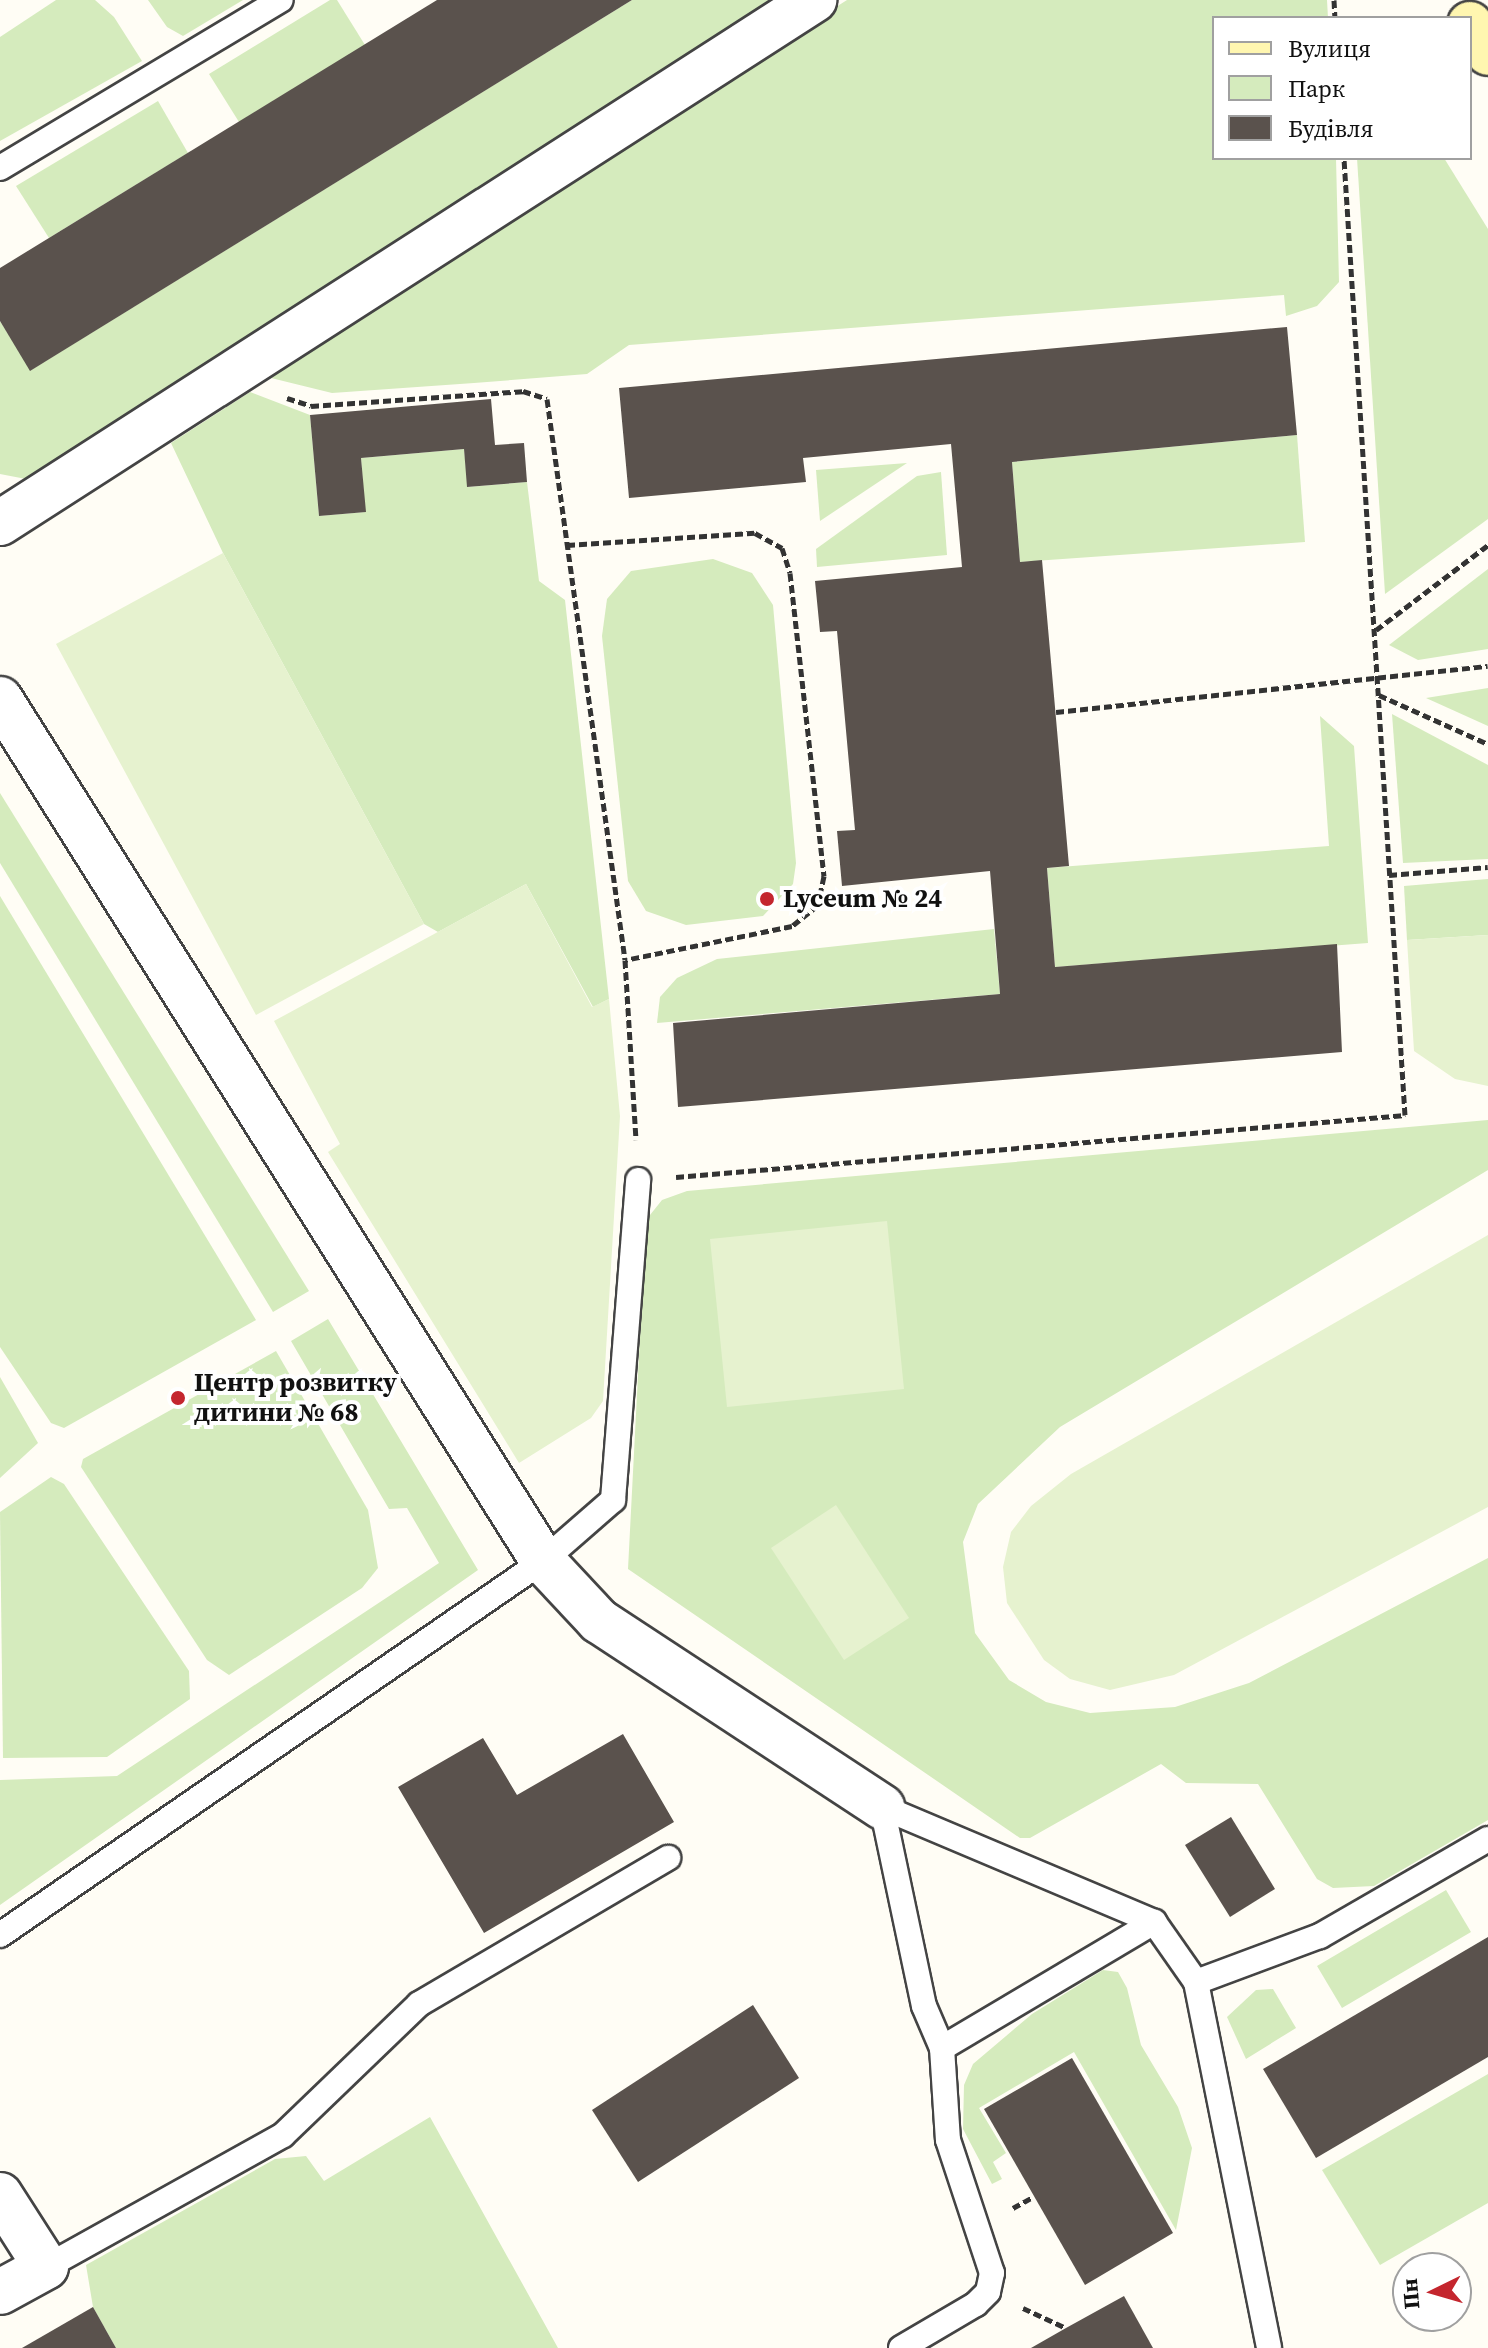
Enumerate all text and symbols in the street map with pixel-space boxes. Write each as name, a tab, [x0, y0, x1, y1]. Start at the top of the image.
legend	[1212, 16, 1472, 160]
text: Вулиця	[1288, 32, 1371, 65]
text: Парк	[1288, 72, 1345, 105]
text: Будівля	[1288, 112, 1373, 145]
place label: Lyceum № 24	[783, 883, 942, 915]
marker: Lyceum № 24	[758, 890, 776, 908]
place label: Центр розвитку дитини № 68	[194, 1367, 397, 1428]
marker: Центр розвитку дитини № 68	[169, 1389, 187, 1407]
north arrow	[1392, 2252, 1472, 2332]
text: Пн	[1394, 2277, 1426, 2311]

